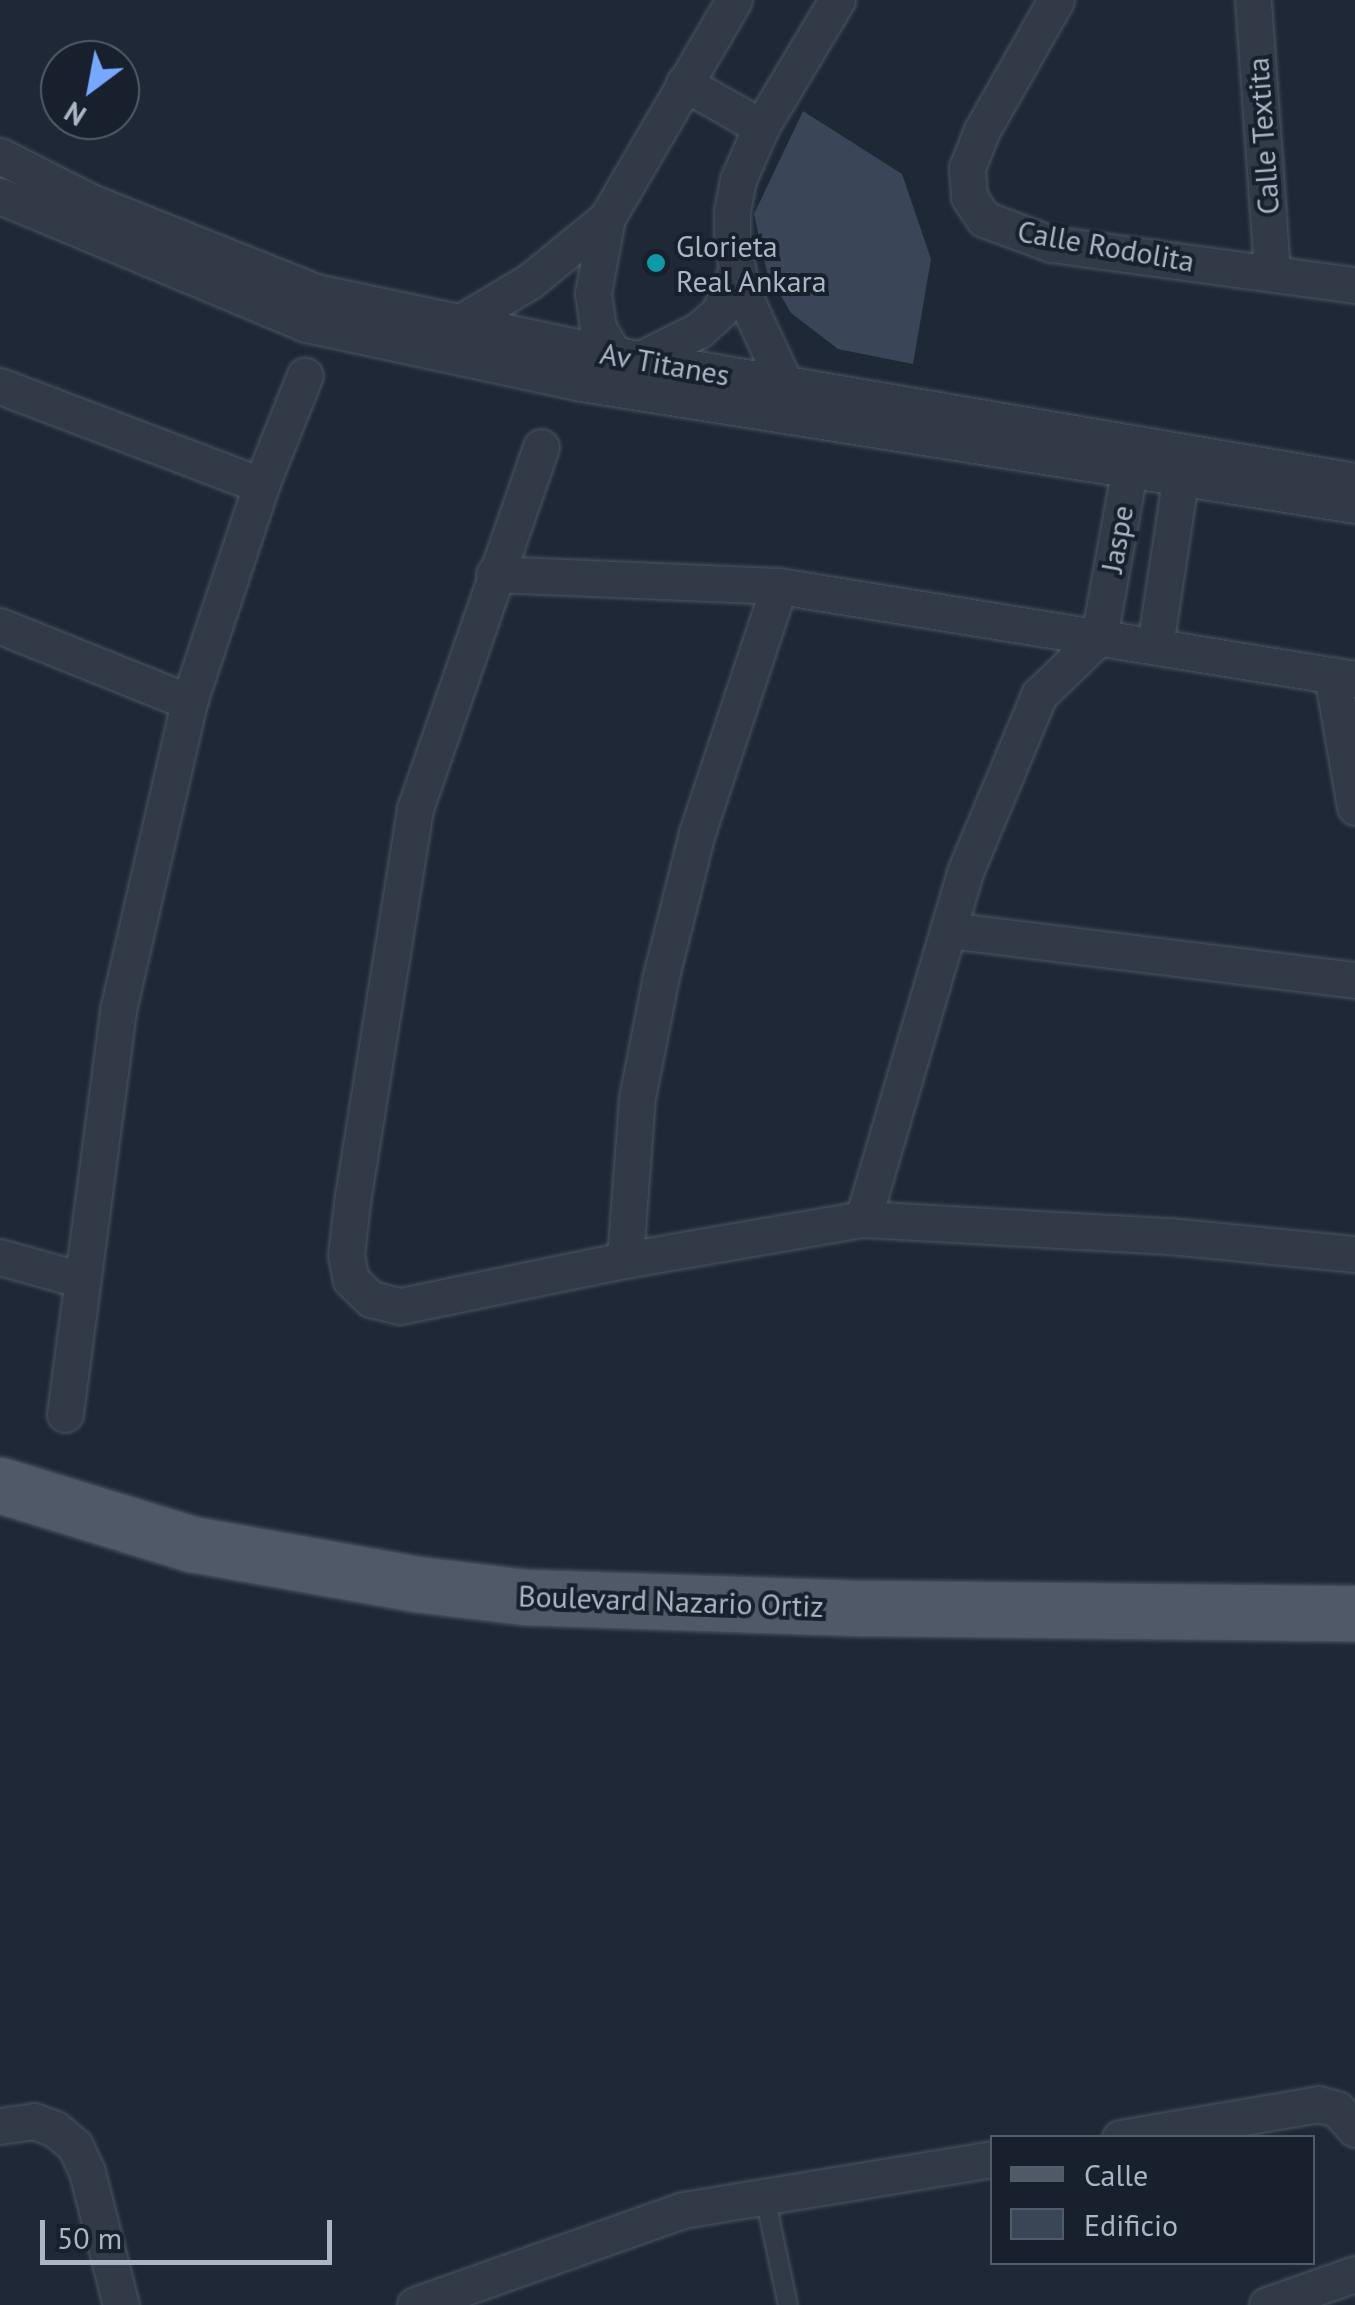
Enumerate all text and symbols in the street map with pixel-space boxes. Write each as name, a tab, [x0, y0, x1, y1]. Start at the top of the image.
north arrow	[40, 40, 140, 140]
street label: Calle Textita	[1240, 56, 1286, 216]
text: N	[57, 94, 93, 135]
street label: Calle Rodolita	[1015, 213, 1197, 279]
place label: Glorieta Real Ankara	[676, 228, 828, 298]
marker: Glorieta Real Ankara	[645, 252, 667, 274]
street label: Av Titanes	[596, 335, 734, 393]
street label: Jaspe	[1093, 503, 1141, 575]
street label: Boulevard Nazario Ortiz	[518, 1578, 824, 1624]
legend	[990, 2135, 1315, 2265]
text: Calle	[1084, 2155, 1148, 2194]
scale bar	[45, 2200, 338, 2262]
text: Edificio	[1084, 2205, 1178, 2244]
text: 50 m	[57, 2218, 122, 2257]

